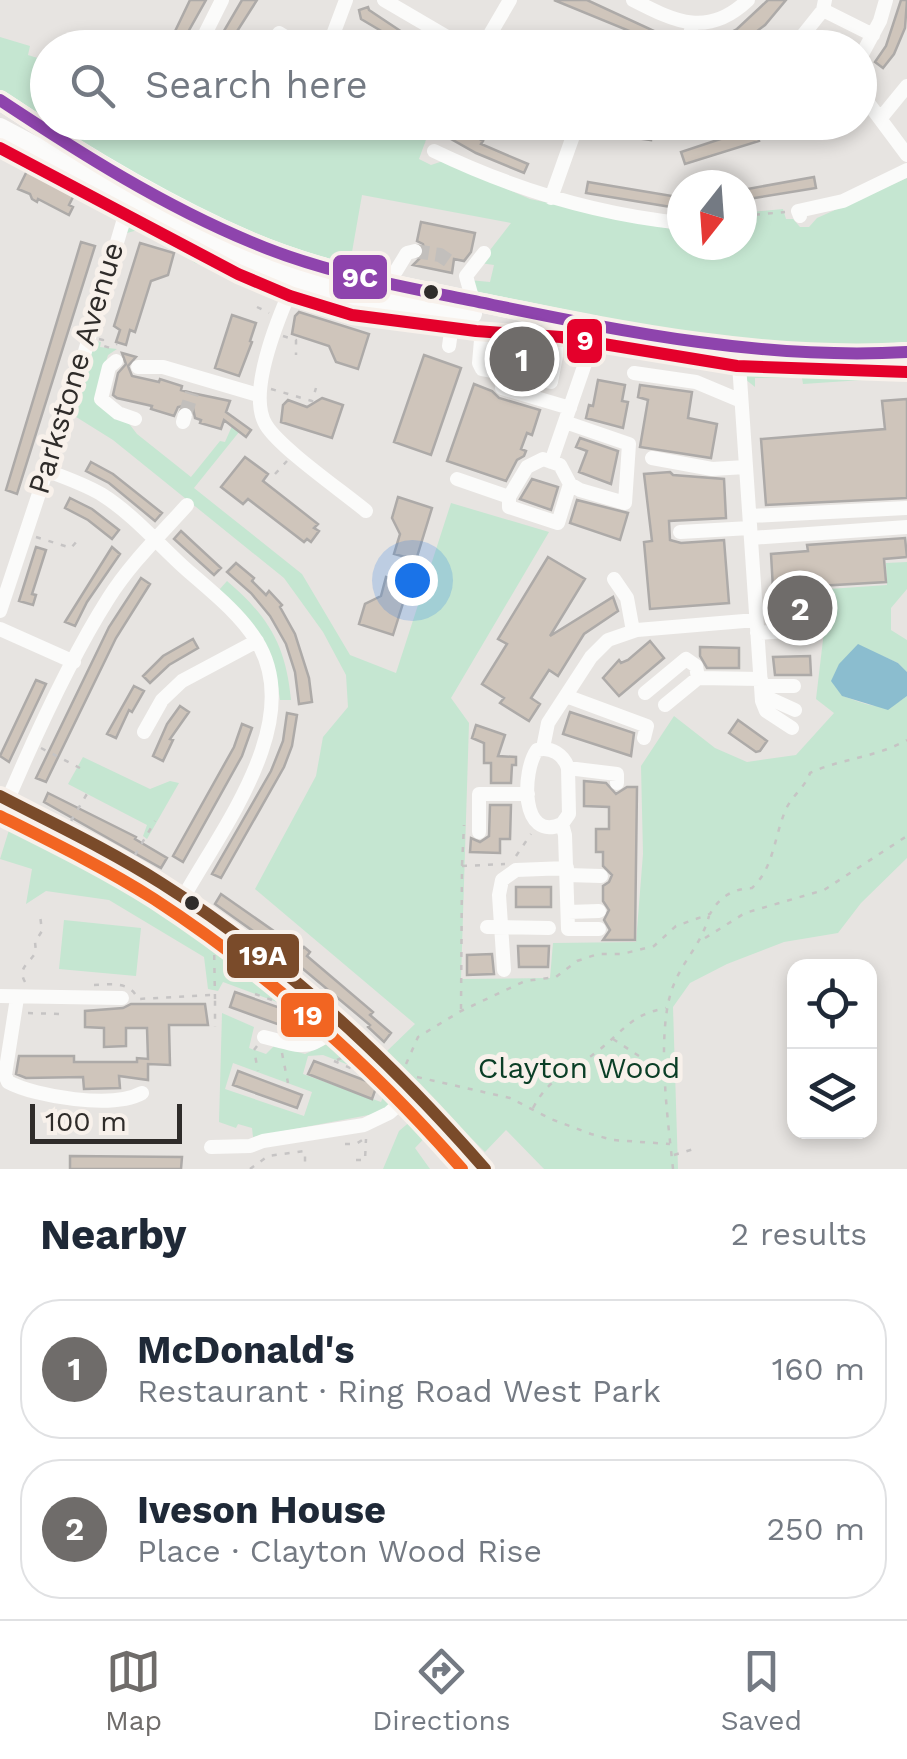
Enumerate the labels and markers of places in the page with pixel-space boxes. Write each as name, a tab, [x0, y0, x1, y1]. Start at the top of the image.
unlabelled marker	[421, 282, 441, 302]
pin: 1	[490, 322, 554, 396]
pin: 2	[768, 570, 832, 646]
unlabelled marker	[182, 893, 202, 913]

